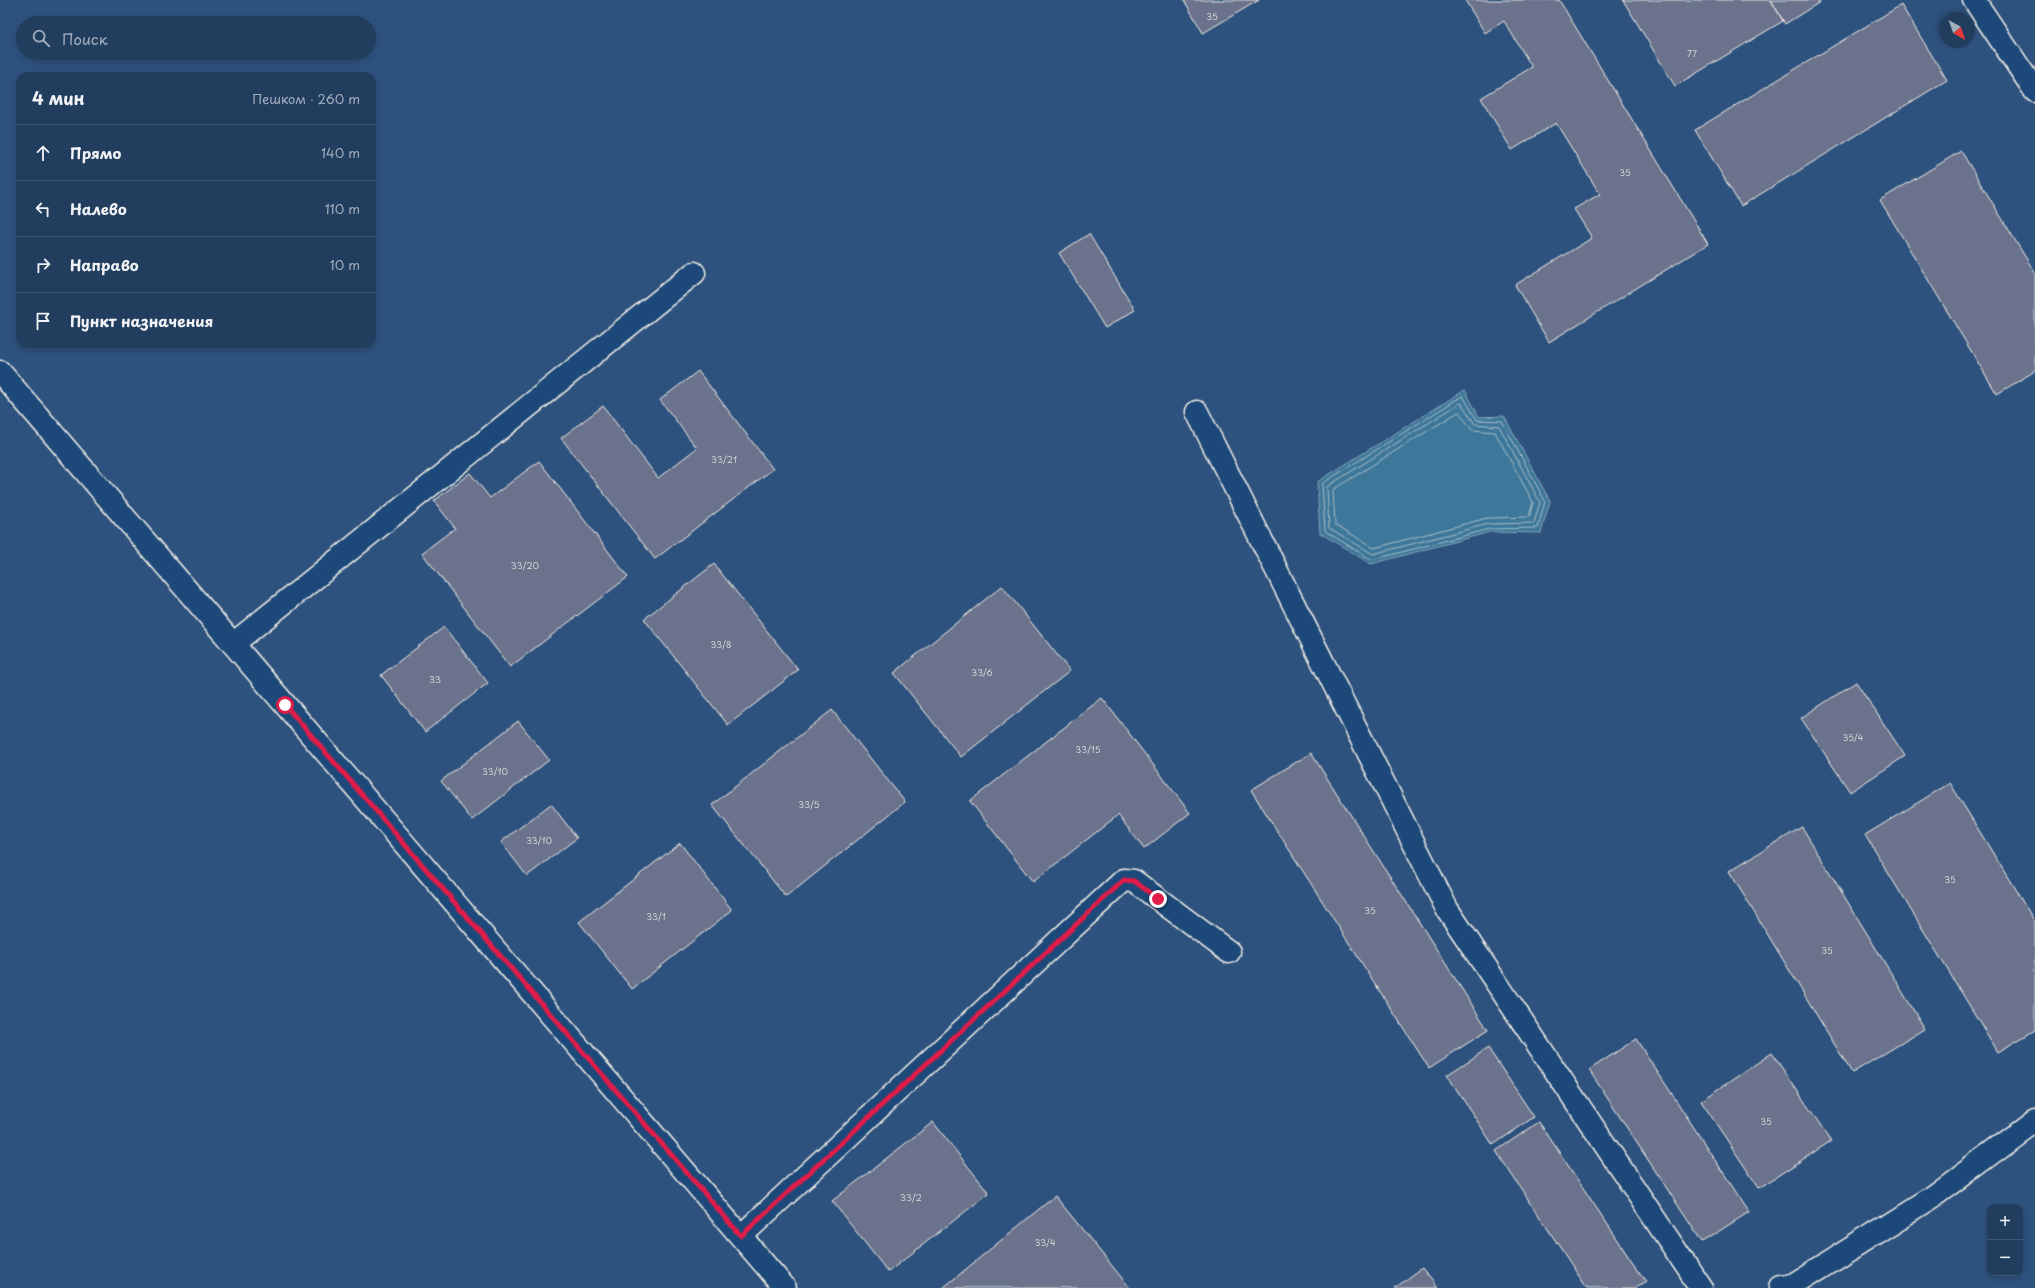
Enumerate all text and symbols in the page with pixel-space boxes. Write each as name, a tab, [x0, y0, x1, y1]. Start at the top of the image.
house number: 35	[1206, 9, 1218, 23]
north arrow	[1939, 12, 1975, 48]
search box	[16, 16, 376, 60]
icon: search	[30, 27, 52, 49]
text: Поиск	[62, 27, 108, 50]
house number: 77	[1687, 46, 1697, 60]
text: 4 мин	[32, 85, 85, 111]
text: Пешком · 260 m	[252, 89, 360, 108]
text: Прямо	[70, 141, 121, 164]
icon: ahead	[32, 142, 54, 164]
text: 140 m	[321, 143, 360, 162]
house number: 35	[1619, 165, 1631, 179]
text: Налево	[70, 197, 127, 220]
icon: left	[32, 198, 54, 220]
text: 110 m	[325, 199, 360, 218]
text: Направо	[70, 253, 139, 276]
icon: right	[32, 254, 54, 276]
text: 10 m	[330, 255, 360, 274]
text: Пункт назначения	[70, 309, 213, 332]
icon: arrive	[32, 310, 54, 332]
house number: 33/21	[711, 452, 737, 466]
house number: 33/20	[511, 558, 540, 572]
house number: 33/8	[710, 637, 732, 651]
house number: 33/6	[971, 665, 993, 679]
house number: 33	[429, 672, 441, 686]
route start	[276, 696, 294, 714]
house number: 35/4	[1843, 730, 1863, 744]
house number: 33/15	[1075, 742, 1101, 756]
house number: 33/10	[482, 764, 508, 778]
house number: 33/5	[798, 797, 820, 811]
house number: 33/10	[526, 833, 552, 847]
house number: 35	[1944, 872, 1956, 886]
route end	[1149, 890, 1167, 908]
house number: 35	[1364, 903, 1376, 917]
house number: 33/1	[646, 909, 666, 923]
house number: 35	[1821, 943, 1833, 957]
house number: 35	[1760, 1114, 1772, 1128]
house number: 33/2	[900, 1190, 922, 1204]
map controls	[1987, 1204, 2023, 1276]
button: +	[1987, 1204, 2023, 1240]
house number: 33/4	[1034, 1235, 1056, 1249]
button: −	[1987, 1240, 2023, 1276]

